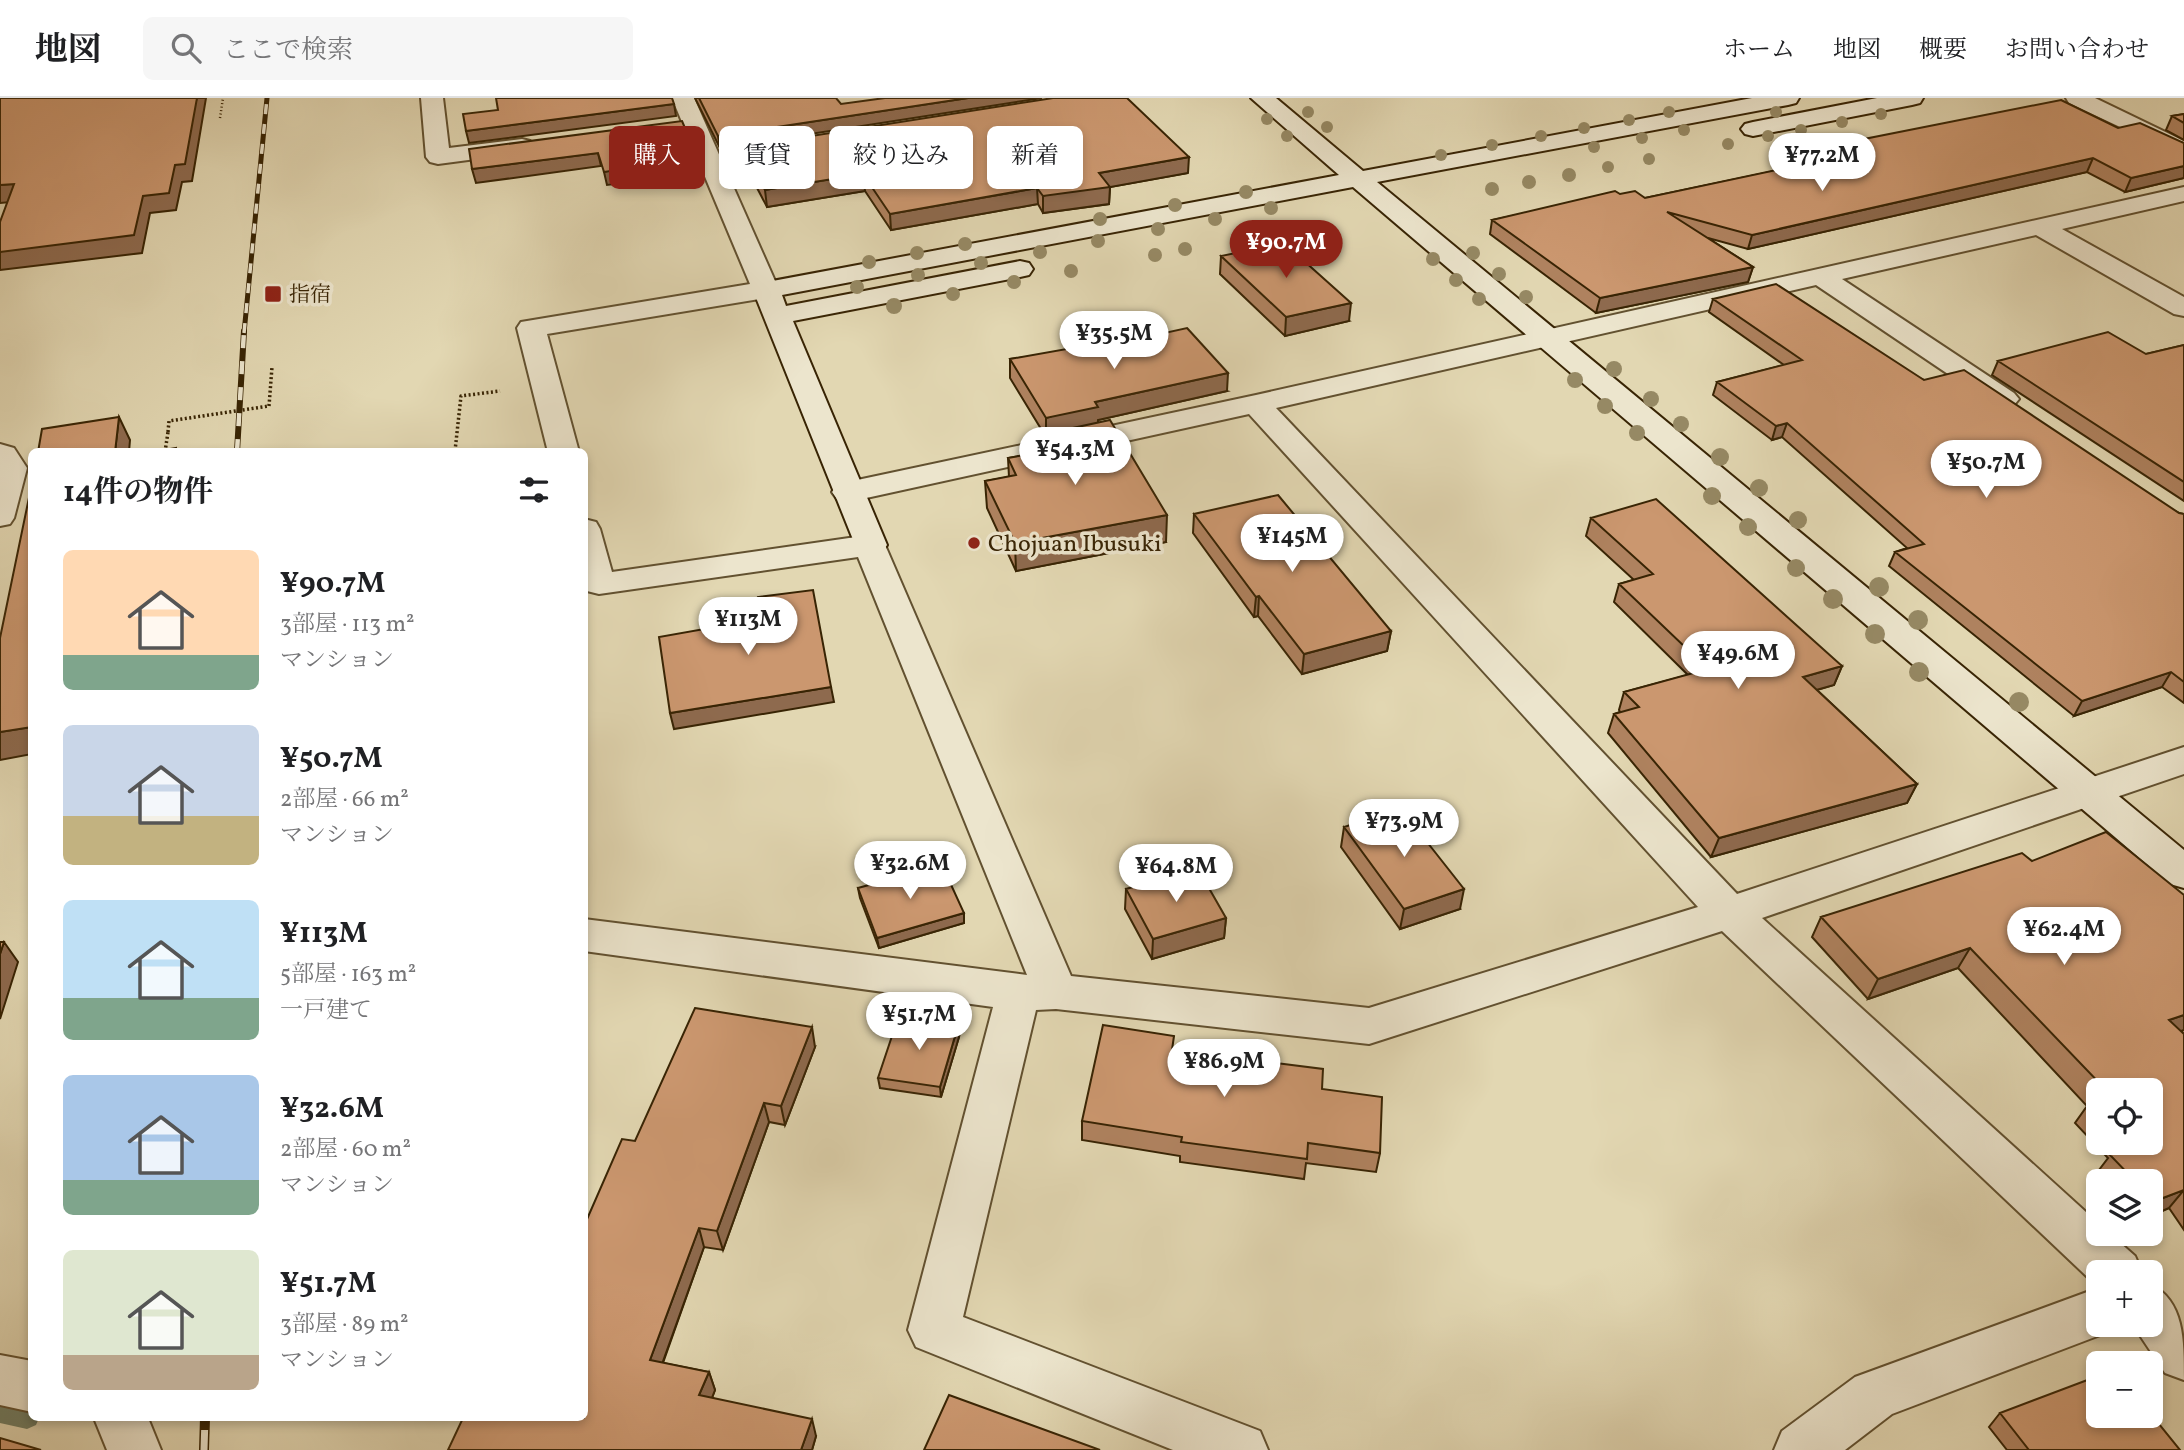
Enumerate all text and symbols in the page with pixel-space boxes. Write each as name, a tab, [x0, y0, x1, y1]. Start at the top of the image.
search box	[143, 17, 633, 80]
text: 地図	[35, 29, 101, 75]
icon: search	[167, 29, 205, 67]
text: ここで検索	[223, 33, 353, 69]
text: ホーム	[1723, 34, 1795, 68]
text: 地図	[1833, 34, 1881, 68]
text: 概要	[1919, 34, 1967, 68]
text: お問い合わせ	[2005, 34, 2149, 68]
chip: 購入	[609, 126, 705, 189]
chip: 賃貸	[719, 126, 815, 189]
chip: 絞り込み	[829, 126, 973, 189]
chip: 新着	[987, 126, 1083, 189]
pin: ¥77.2M	[1765, 134, 1879, 193]
text: ¥77.2M	[1785, 140, 1859, 172]
pin: ¥90.7M	[1229, 220, 1343, 280]
text: ¥90.7M	[1246, 227, 1326, 259]
place label: 指宿	[289, 281, 331, 310]
marker: 指宿	[263, 284, 283, 304]
pin: ¥35.5M	[1057, 312, 1171, 371]
text: ¥35.5M	[1076, 318, 1152, 350]
pin: ¥54.3M	[1018, 428, 1132, 487]
text: ¥54.3M	[1035, 434, 1115, 466]
pin: ¥50.7M	[1929, 440, 2043, 500]
text: ¥50.7M	[1947, 447, 2025, 479]
icon: filters	[515, 471, 553, 509]
text: 14件の物件	[63, 472, 213, 514]
pin: ¥145M	[1243, 514, 1341, 574]
text: ¥145M	[1257, 521, 1327, 553]
place label: Chojuan Ibusuki	[988, 528, 1161, 562]
marker: Chojuan Ibusuki	[966, 535, 982, 551]
text: ¥90.7M	[280, 563, 385, 605]
icon: home	[119, 578, 203, 662]
pin: ¥113M	[699, 598, 797, 657]
text: ¥113M	[715, 604, 781, 636]
text: 3部屋 · 113 m²	[280, 609, 415, 641]
pin: ¥49.6M	[1681, 632, 1795, 691]
text: ¥49.6M	[1697, 638, 1779, 670]
text: マンション	[280, 645, 394, 677]
text: ¥50.7M	[280, 738, 383, 780]
icon: home	[119, 753, 203, 837]
text: 2部屋 · 66 m²	[280, 784, 409, 816]
pin: ¥73.9M	[1347, 800, 1461, 859]
text: ¥73.9M	[1365, 806, 1443, 838]
text: マンション	[280, 820, 394, 852]
pin: ¥32.6M	[853, 842, 967, 901]
pin: ¥64.8M	[1119, 844, 1233, 904]
text: ¥32.6M	[870, 848, 950, 880]
text: ¥64.8M	[1135, 851, 1217, 883]
pin: ¥62.4M	[2007, 908, 2121, 967]
text: ¥113M	[280, 913, 367, 955]
text: ¥62.4M	[2023, 914, 2105, 946]
icon: home	[119, 928, 203, 1012]
text: 5部屋 · 163 m²	[280, 959, 416, 991]
pin: ¥51.7M	[862, 992, 976, 1052]
text: 一戸建て	[280, 995, 372, 1027]
text: ¥51.7M	[882, 999, 956, 1031]
pin: ¥86.9M	[1167, 1040, 1281, 1099]
text: ¥86.9M	[1183, 1046, 1265, 1078]
map controls	[2086, 1078, 2163, 1428]
button: locate	[2086, 1078, 2163, 1155]
text: ¥32.6M	[280, 1088, 384, 1130]
icon: home	[119, 1103, 203, 1187]
text: 2部屋 · 60 m²	[280, 1134, 411, 1166]
button: layers	[2086, 1169, 2163, 1246]
text: マンション	[280, 1170, 394, 1202]
button: +	[2086, 1260, 2163, 1337]
text: ¥51.7M	[280, 1263, 376, 1305]
icon: home	[119, 1278, 203, 1362]
text: 3部屋 · 89 m²	[280, 1309, 409, 1341]
text: マンション	[280, 1345, 394, 1377]
button: −	[2086, 1351, 2163, 1428]

